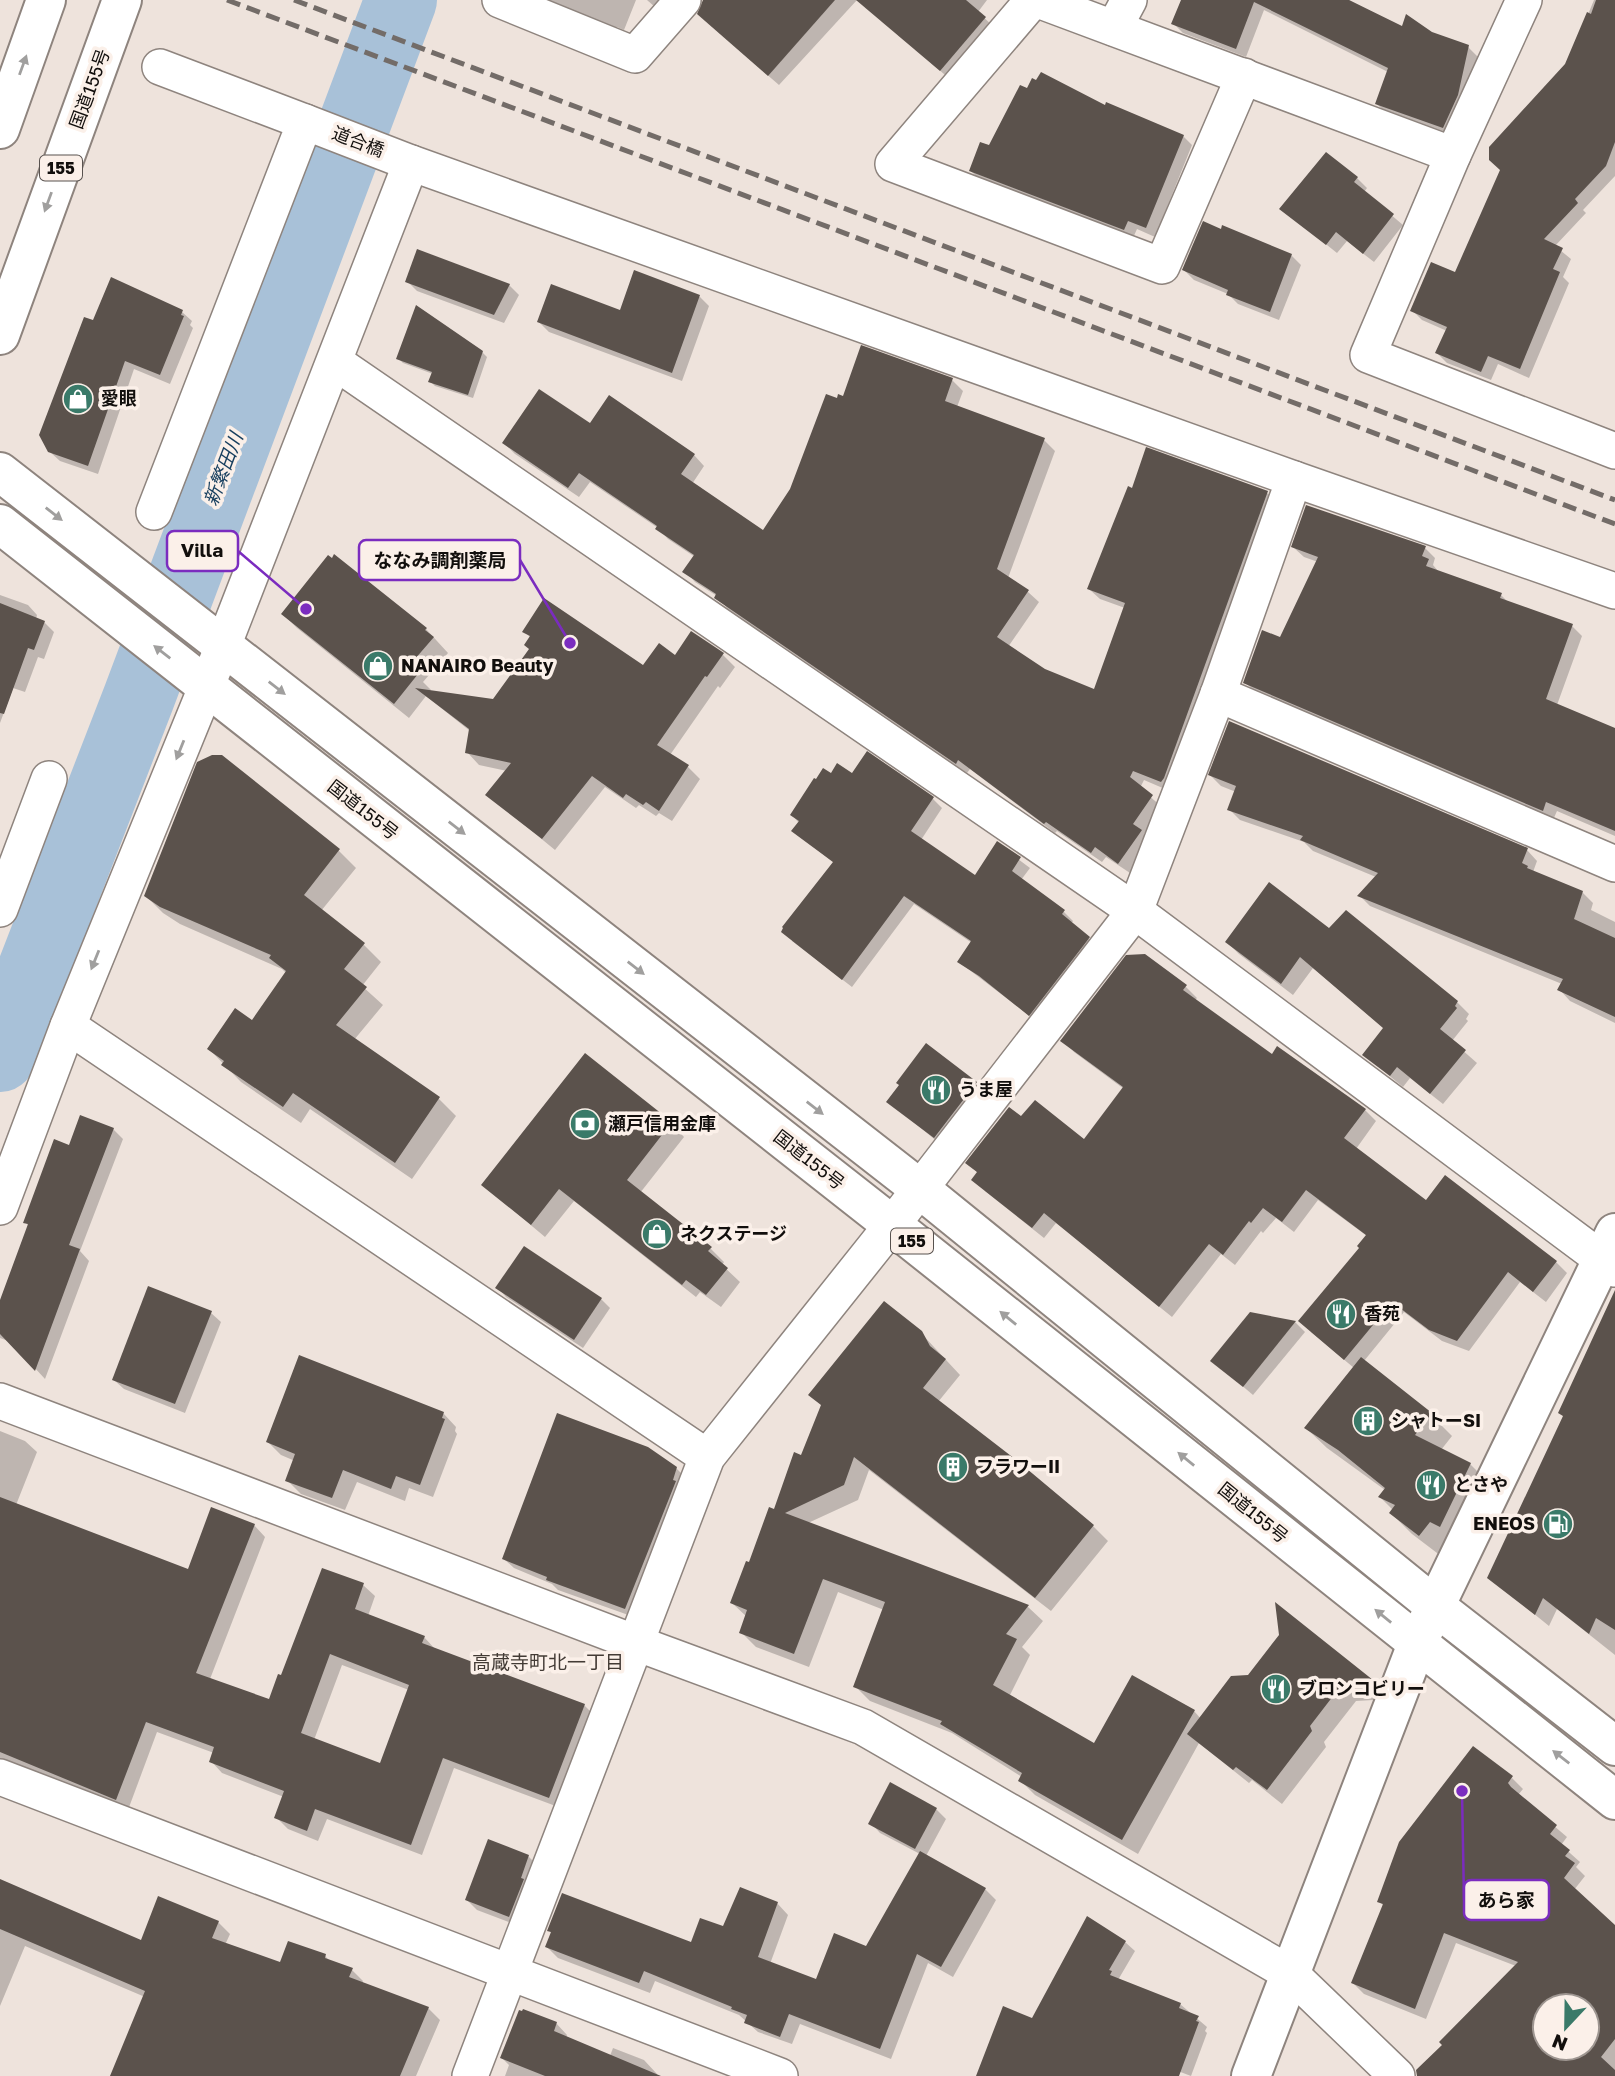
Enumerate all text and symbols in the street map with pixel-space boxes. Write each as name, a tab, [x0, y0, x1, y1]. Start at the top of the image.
street label: 国道155号	[64, 46, 114, 132]
one-way arrow	[18, 54, 29, 75]
street label: 道合橋	[329, 121, 388, 161]
road number: 155	[40, 156, 82, 180]
one-way arrow	[42, 192, 53, 213]
shop icon: 愛眼	[61, 382, 95, 416]
place label: 愛眼	[101, 387, 137, 409]
water label: 新繁田川	[198, 427, 248, 508]
one-way arrow	[45, 506, 63, 520]
callout: Villa	[167, 531, 238, 571]
text: Villa	[181, 538, 223, 561]
callout: ななみ調剤薬局	[359, 540, 520, 580]
text: ななみ調剤薬局	[373, 548, 507, 571]
one-way arrow	[153, 645, 171, 660]
shop icon: NANAIRO Beauty	[361, 649, 395, 683]
place label: NANAIRO Beauty	[401, 654, 554, 676]
one-way arrow	[268, 681, 286, 695]
one-way arrow	[174, 739, 185, 760]
street label: 国道155号	[324, 775, 403, 844]
one-way arrow	[447, 820, 465, 835]
one-way arrow	[89, 950, 100, 971]
one-way arrow	[627, 960, 645, 974]
restaurant icon: うま屋	[919, 1073, 953, 1107]
place label: うま屋	[959, 1078, 1013, 1100]
one-way arrow	[806, 1100, 824, 1115]
bank icon: 瀬戸信用金庫	[568, 1107, 602, 1141]
place label: 瀬戸信用金庫	[608, 1112, 716, 1134]
street label: 国道155号	[770, 1125, 849, 1194]
shop icon: ネクステージ	[640, 1217, 674, 1251]
place label: ネクステージ	[680, 1222, 787, 1244]
road number: 155	[891, 1228, 933, 1254]
restaurant icon: 香苑	[1324, 1297, 1358, 1331]
place label: 香苑	[1364, 1302, 1400, 1324]
one-way arrow	[999, 1310, 1017, 1325]
building icon: シャトーSI	[1351, 1404, 1385, 1438]
place label: シャトーSI	[1391, 1409, 1481, 1431]
building icon: フラワーII	[936, 1450, 970, 1484]
one-way arrow	[1177, 1452, 1195, 1467]
place label: フラワーII	[976, 1455, 1060, 1477]
restaurant icon: とさや	[1414, 1468, 1448, 1502]
place label: とさや	[1454, 1473, 1508, 1495]
street label: 国道155号	[1214, 1477, 1293, 1547]
fuel station icon: ENEOS	[1541, 1507, 1575, 1541]
place label: ENEOS	[1473, 1512, 1535, 1534]
one-way arrow	[1374, 1610, 1392, 1624]
district label: 高蔵寺町北一丁目	[472, 1650, 624, 1673]
restaurant icon: ブロンコビリー	[1259, 1672, 1293, 1706]
place label: ブロンコビリー	[1299, 1677, 1425, 1699]
one-way arrow	[1553, 1750, 1571, 1765]
callout: あら家	[1464, 1880, 1549, 1920]
text: あら家	[1477, 1888, 1535, 1911]
north arrow	[1531, 1992, 1601, 2062]
text: N	[1548, 2030, 1570, 2057]

